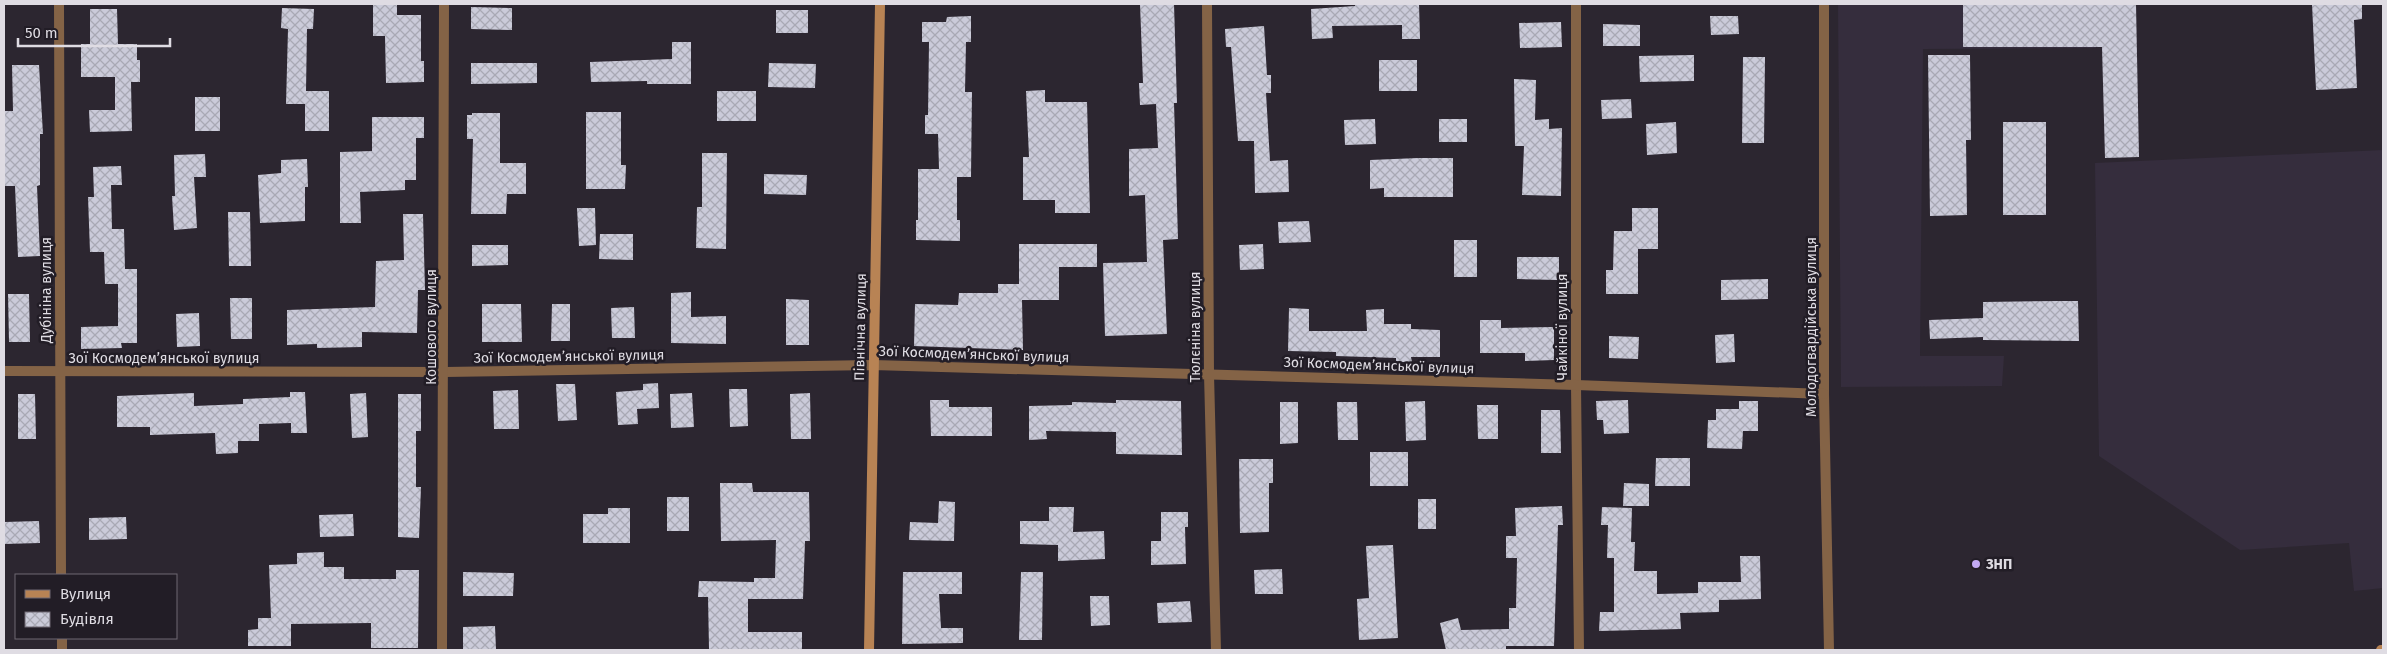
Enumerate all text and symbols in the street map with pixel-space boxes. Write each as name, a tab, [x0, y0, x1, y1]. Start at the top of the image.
scale bar	[18, 15, 170, 47]
text: 50 m	[25, 24, 58, 42]
street label: Дубініна вулиця	[38, 237, 55, 344]
street label: Молодогвардійська вулиця	[1803, 237, 1820, 417]
street label: Кошового вулиця	[423, 269, 440, 385]
street label: Тюлєніна вулиця	[1187, 271, 1204, 383]
street label: Північна вулиця	[851, 273, 870, 381]
street label: Чайкіної вулиця	[1554, 274, 1571, 380]
street label: Зої Космодем’янської вулиця	[878, 343, 1070, 366]
street label: Зої Космодем’янської вулиця	[473, 346, 665, 367]
street label: Зої Космодем’янської вулиця	[69, 350, 259, 367]
street label: Зої Космодем’янської вулиця	[1283, 354, 1475, 377]
place label: ЗНП	[1985, 556, 2012, 573]
marker: ЗНП	[1970, 558, 1982, 570]
legend	[15, 574, 178, 639]
text: Вулиця	[60, 585, 111, 603]
text: Будівля	[60, 610, 114, 628]

